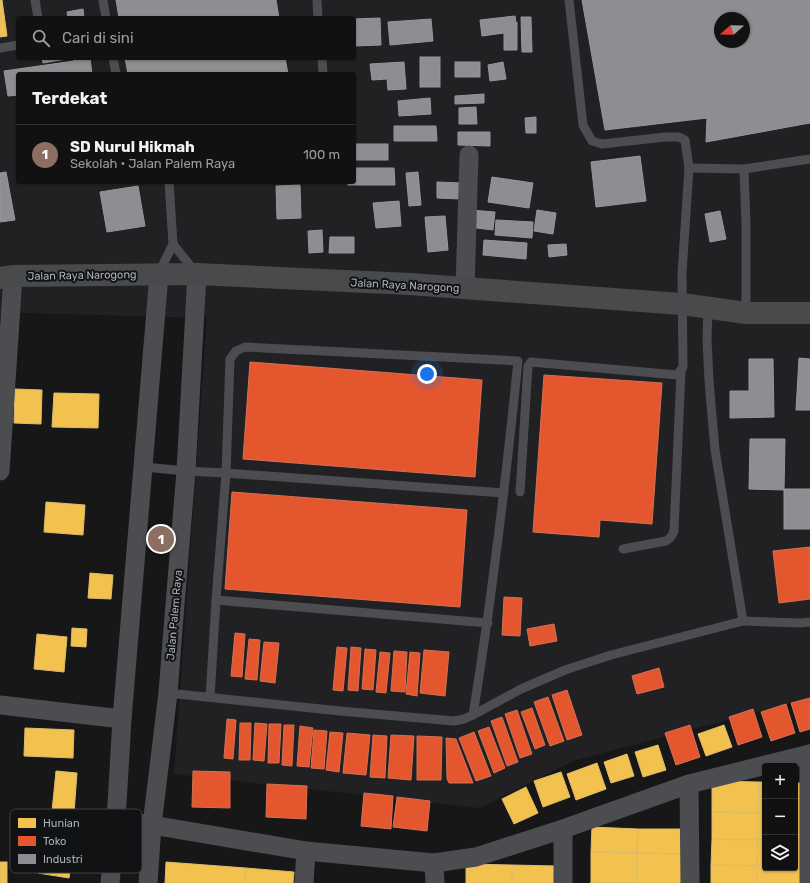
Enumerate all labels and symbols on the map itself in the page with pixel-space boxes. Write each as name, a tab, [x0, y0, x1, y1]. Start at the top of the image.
north arrow	[714, 12, 750, 48]
street label: Jalan Raya Narogong	[27, 268, 137, 283]
street label: Jalan Raya Narogong	[350, 276, 460, 295]
your location	[417, 364, 437, 384]
pin: 1	[148, 524, 174, 554]
street label: Jalan Palem Raya	[164, 569, 185, 661]
legend	[10, 809, 142, 873]
text: Hunian	[43, 817, 80, 830]
text: Toko	[43, 835, 66, 848]
text: Industri	[43, 853, 83, 866]

